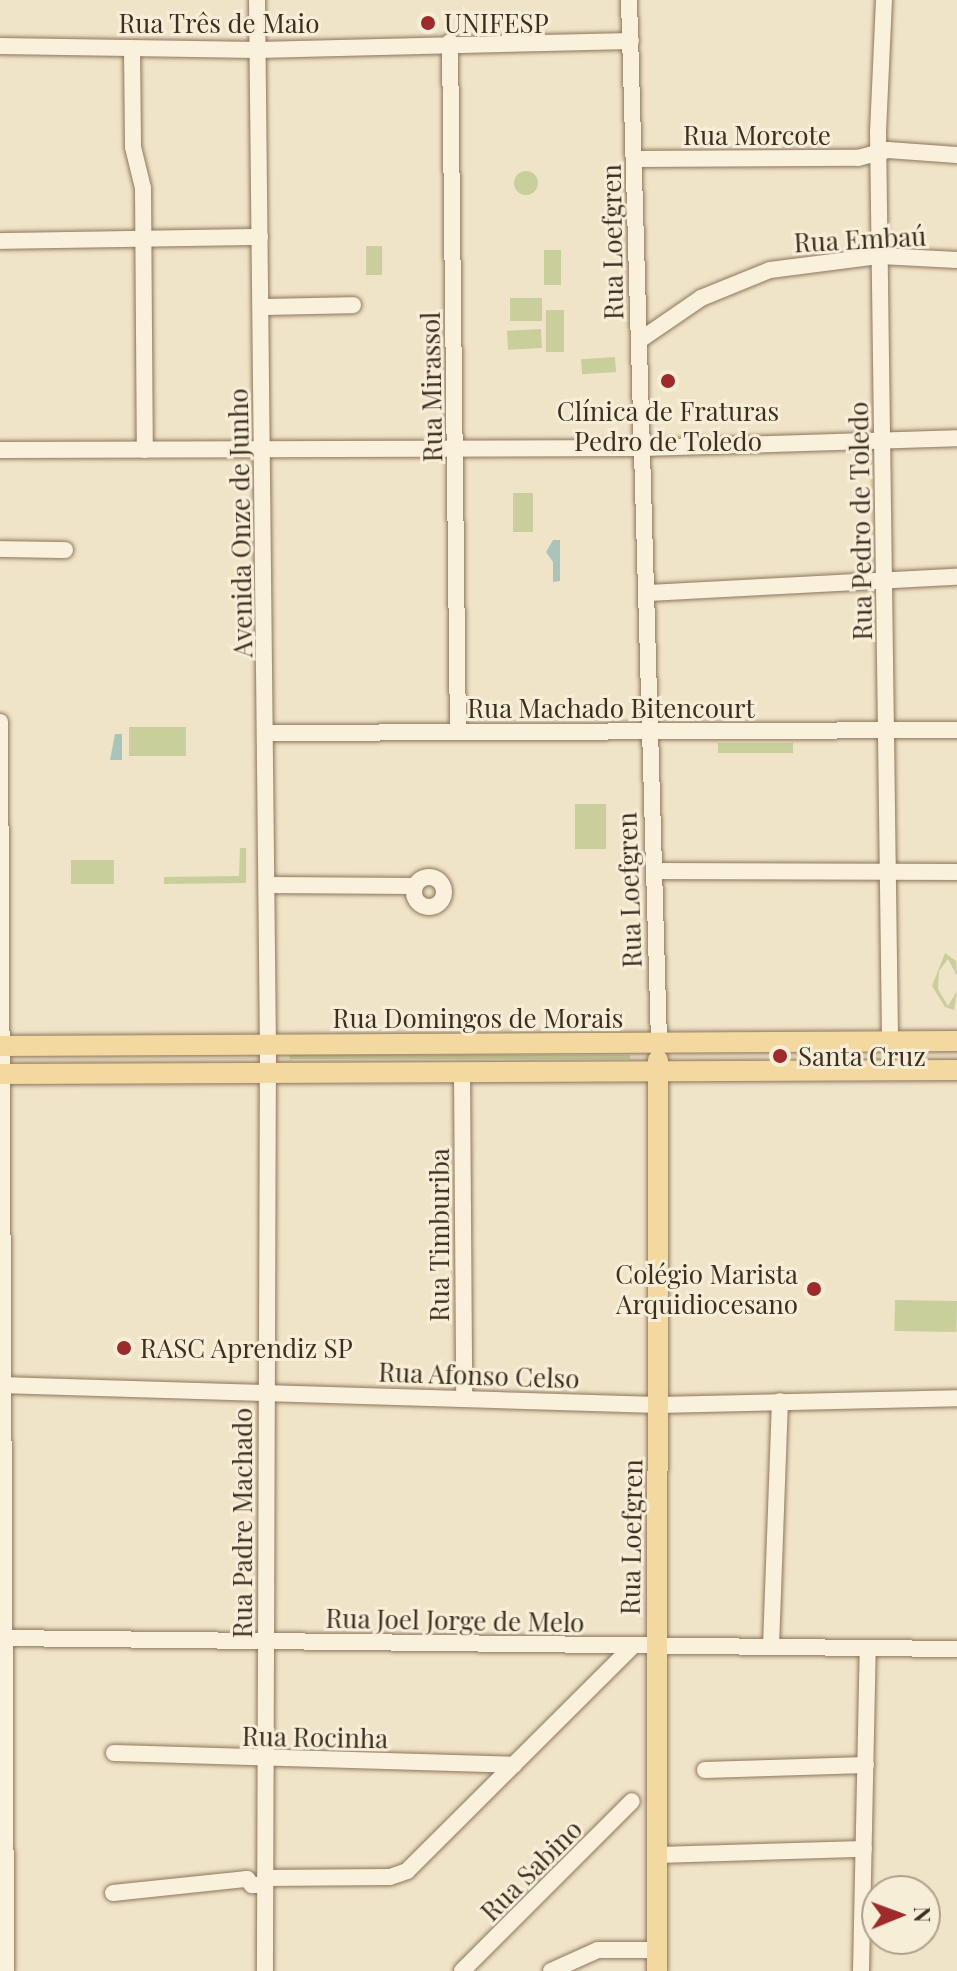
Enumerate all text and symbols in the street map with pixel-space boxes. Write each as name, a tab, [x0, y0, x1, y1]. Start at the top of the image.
street label: Rua Três de Maio	[118, 7, 320, 39]
place label: UNIFESP	[444, 7, 549, 39]
marker: UNIFESP	[419, 14, 437, 32]
street label: Rua Morcote	[683, 119, 831, 151]
street label: Rua Loefgren	[595, 164, 629, 320]
street label: Rua Embaú	[793, 220, 927, 258]
street label: Rua Mirassol	[414, 311, 448, 463]
marker: Clínica de Fraturas Pedro de Toledo	[657, 370, 679, 392]
street label: Avenida Onze de Junho	[222, 388, 258, 658]
place label: Clínica de Fraturas Pedro de Toledo	[557, 395, 779, 456]
street label: Rua Pedro de Toledo	[842, 401, 878, 641]
street label: Rua Machado Bitencourt	[467, 692, 755, 724]
street label: Rua Loefgren	[611, 811, 647, 969]
street label: Rua Domingos de Morais	[332, 1002, 624, 1034]
place label: Santa Cruz	[798, 1040, 926, 1072]
marker: Santa Cruz	[769, 1045, 791, 1067]
street label: Rua Timburiba	[423, 1148, 455, 1322]
place label: Colégio Marista Arquidiocesano	[615, 1258, 798, 1320]
marker: Colégio Marista Arquidiocesano	[805, 1280, 823, 1298]
place label: RASC Aprendiz SP	[140, 1332, 354, 1364]
marker: RASC Aprendiz SP	[115, 1339, 133, 1357]
street label: Rua Afonso Celso	[377, 1356, 581, 1394]
street label: Rua Padre Machado	[226, 1408, 258, 1638]
street label: Rua Loefgren	[614, 1459, 648, 1615]
street label: Rua Joel Jorge de Melo	[325, 1602, 585, 1638]
street label: Rua Rocinha	[241, 1720, 389, 1754]
street label: Rua Sabino	[474, 1813, 588, 1927]
north arrow	[861, 1875, 941, 1955]
text: N	[908, 1906, 938, 1923]

